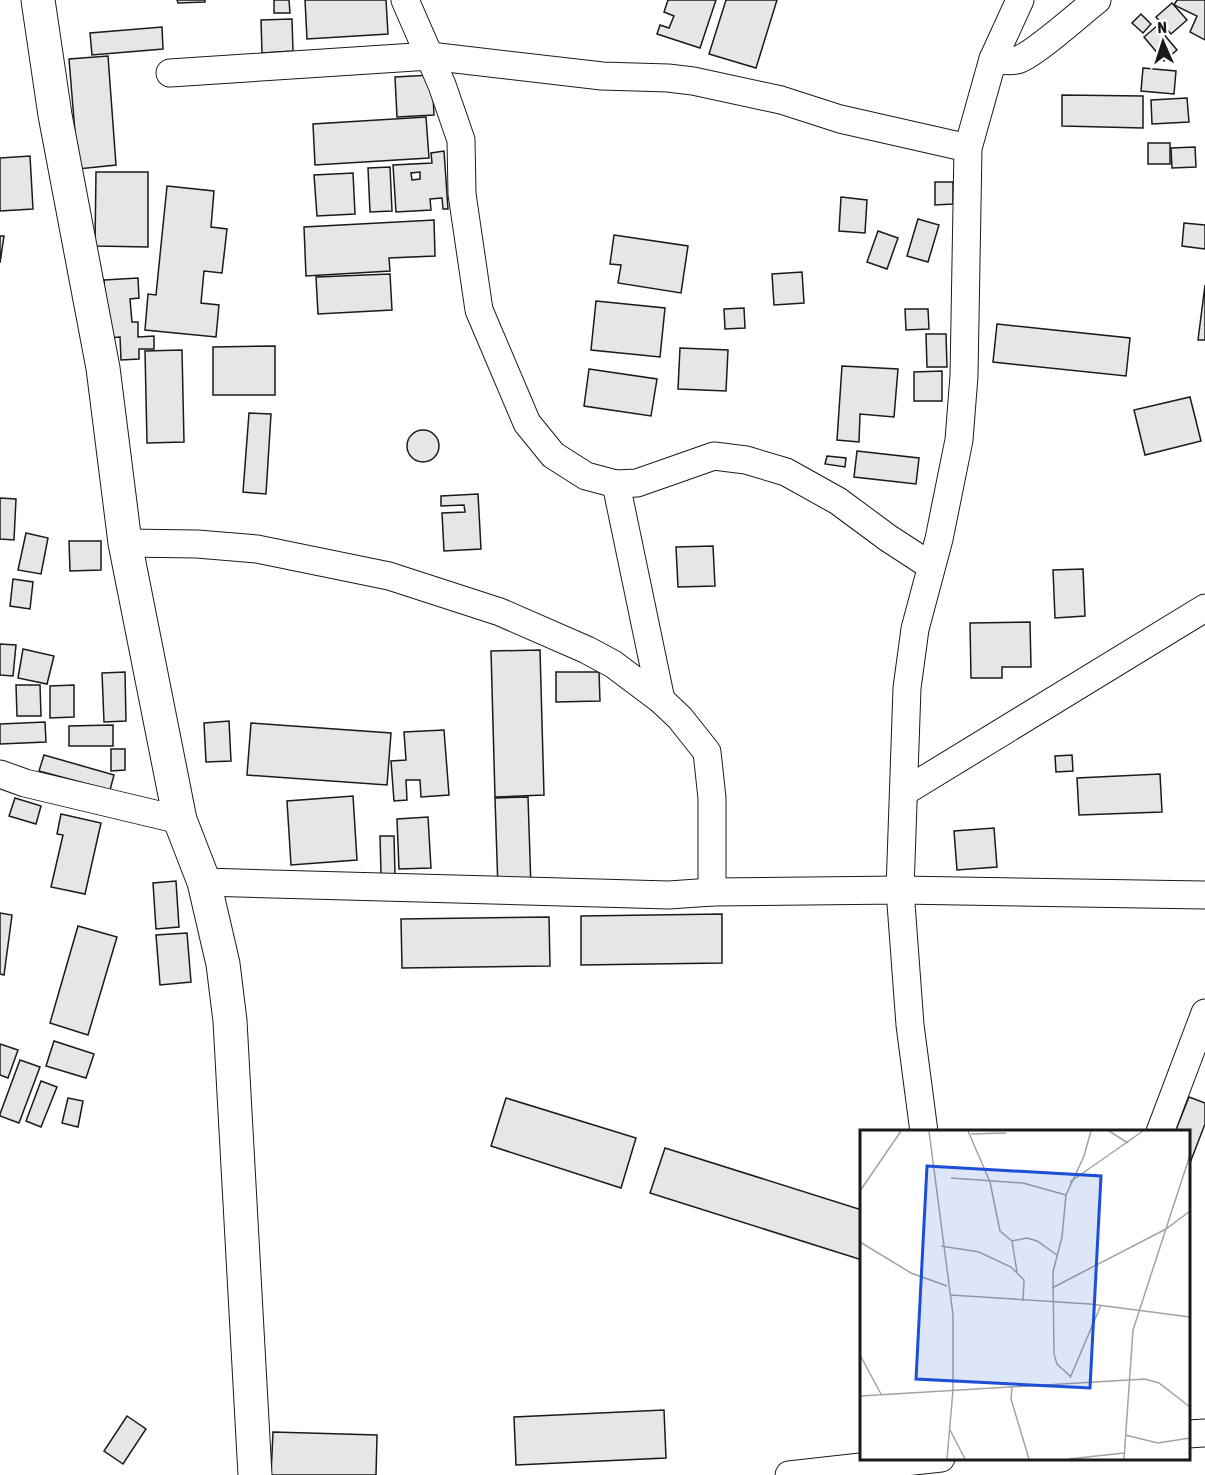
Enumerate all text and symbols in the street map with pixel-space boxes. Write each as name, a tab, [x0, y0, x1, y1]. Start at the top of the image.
north arrow	[1133, 12, 1193, 72]
text: N	[1157, 18, 1167, 36]
inset map	[860, 1130, 1190, 1460]

